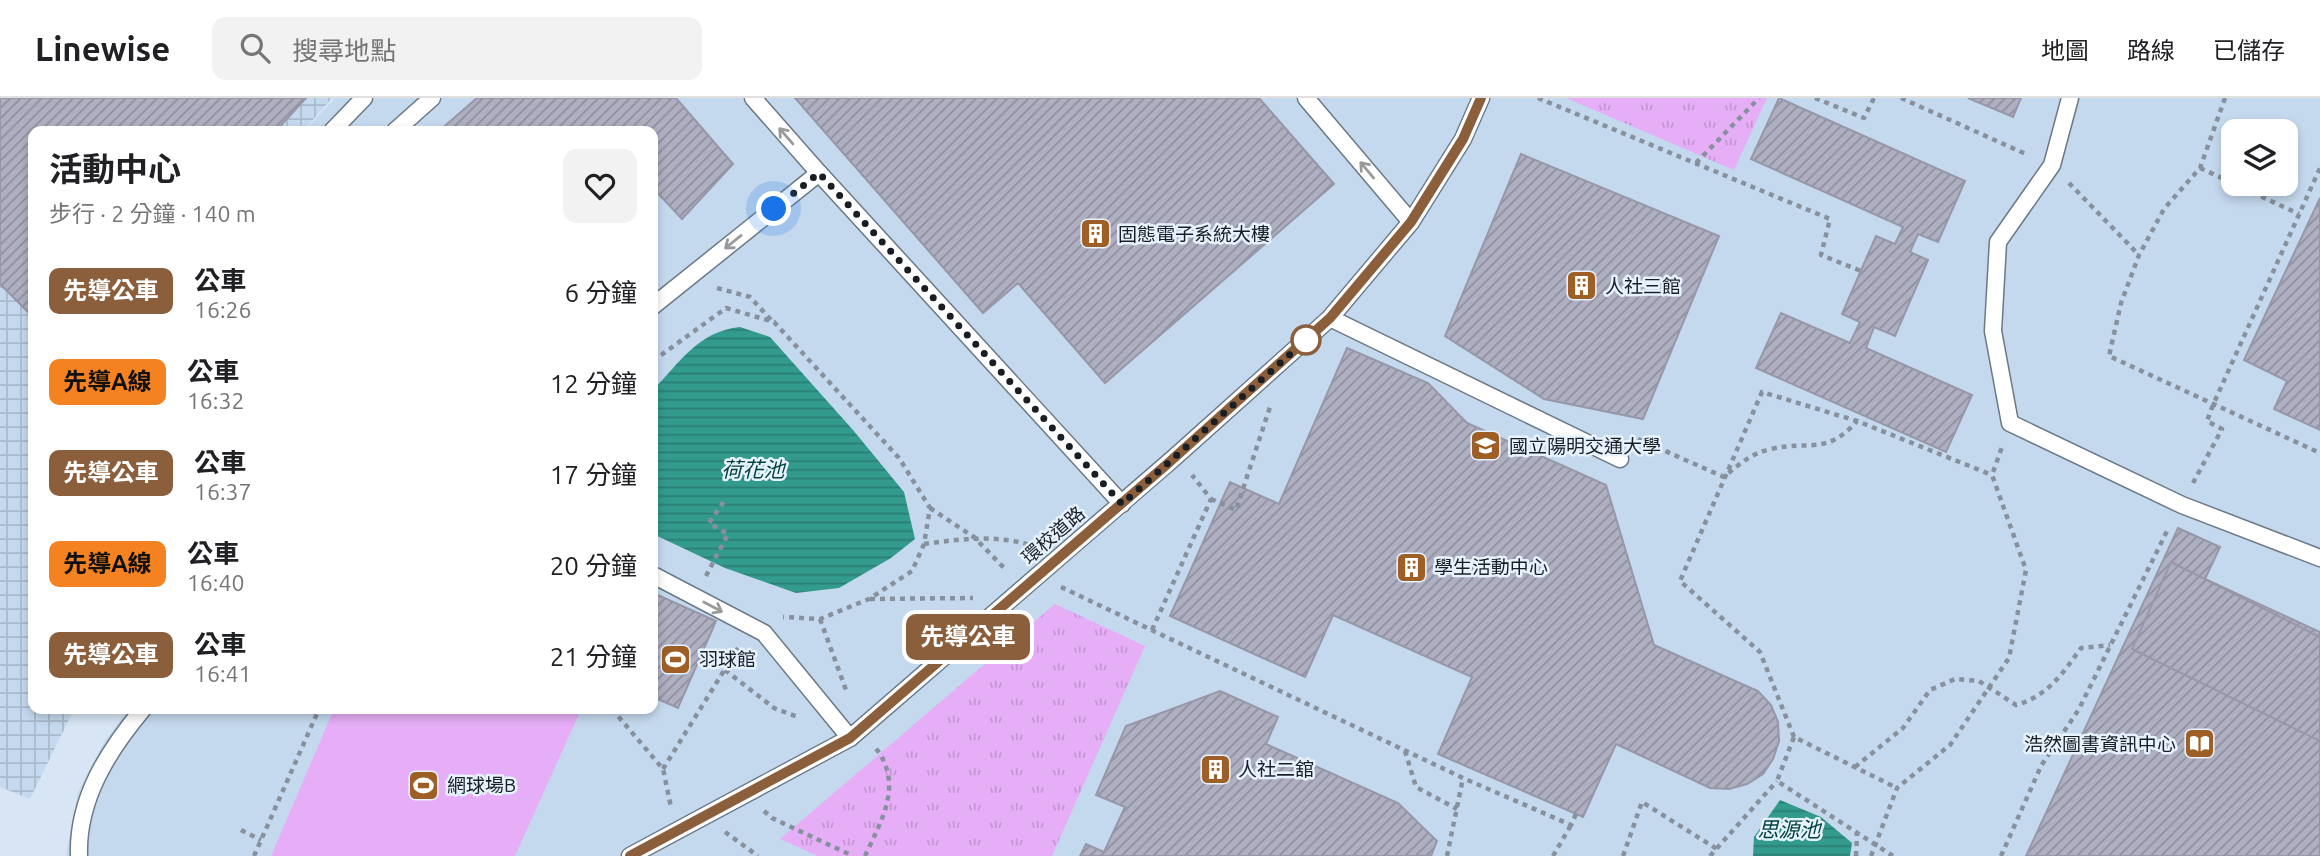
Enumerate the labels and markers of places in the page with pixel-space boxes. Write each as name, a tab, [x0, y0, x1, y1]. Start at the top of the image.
building icon: 固態電子系統大樓	[1078, 217, 1112, 251]
place label: 固態電子系統大樓	[1118, 223, 1270, 245]
building icon: 人社三館	[1565, 269, 1599, 303]
place label: 人社三館	[1605, 275, 1681, 297]
unlabelled marker	[1291, 325, 1321, 355]
school or university icon: 國立陽明交通大學	[1469, 429, 1503, 463]
place label: 國立陽明交通大學	[1509, 435, 1661, 457]
building icon: 學生活動中心	[1394, 550, 1428, 584]
place label: 學生活動中心	[1434, 556, 1548, 578]
sports icon: 羽球館	[659, 642, 693, 676]
place label: 羽球館	[699, 648, 756, 670]
library icon: 浩然圖書資訊中心	[2182, 727, 2216, 761]
place label: 浩然圖書資訊中心	[2024, 733, 2176, 755]
building icon: 人社二舘	[1198, 752, 1232, 786]
place label: 人社二舘	[1238, 758, 1314, 780]
sports icon: 網球場B	[407, 768, 441, 802]
place label: 網球場B	[447, 774, 516, 796]

